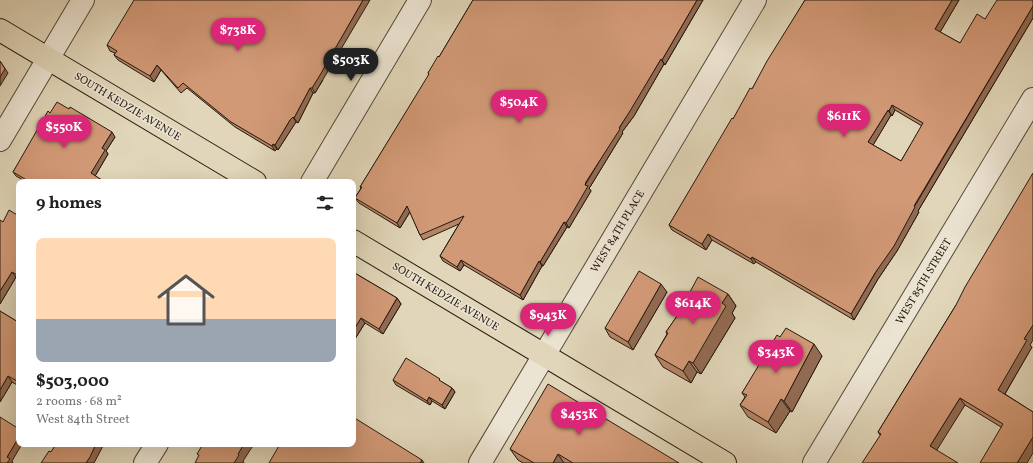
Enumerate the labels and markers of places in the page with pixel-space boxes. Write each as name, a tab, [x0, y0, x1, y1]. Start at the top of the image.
pin: $738K	[210, 18, 266, 52]
pin: $503K	[323, 48, 379, 82]
pin: $504K	[491, 90, 547, 124]
pin: $611K	[816, 104, 872, 138]
pin: $550K	[36, 115, 92, 149]
pin: $614K	[665, 291, 721, 325]
pin: $943K	[520, 303, 576, 337]
pin: $343K	[748, 340, 804, 374]
pin: $453K	[551, 402, 607, 436]

